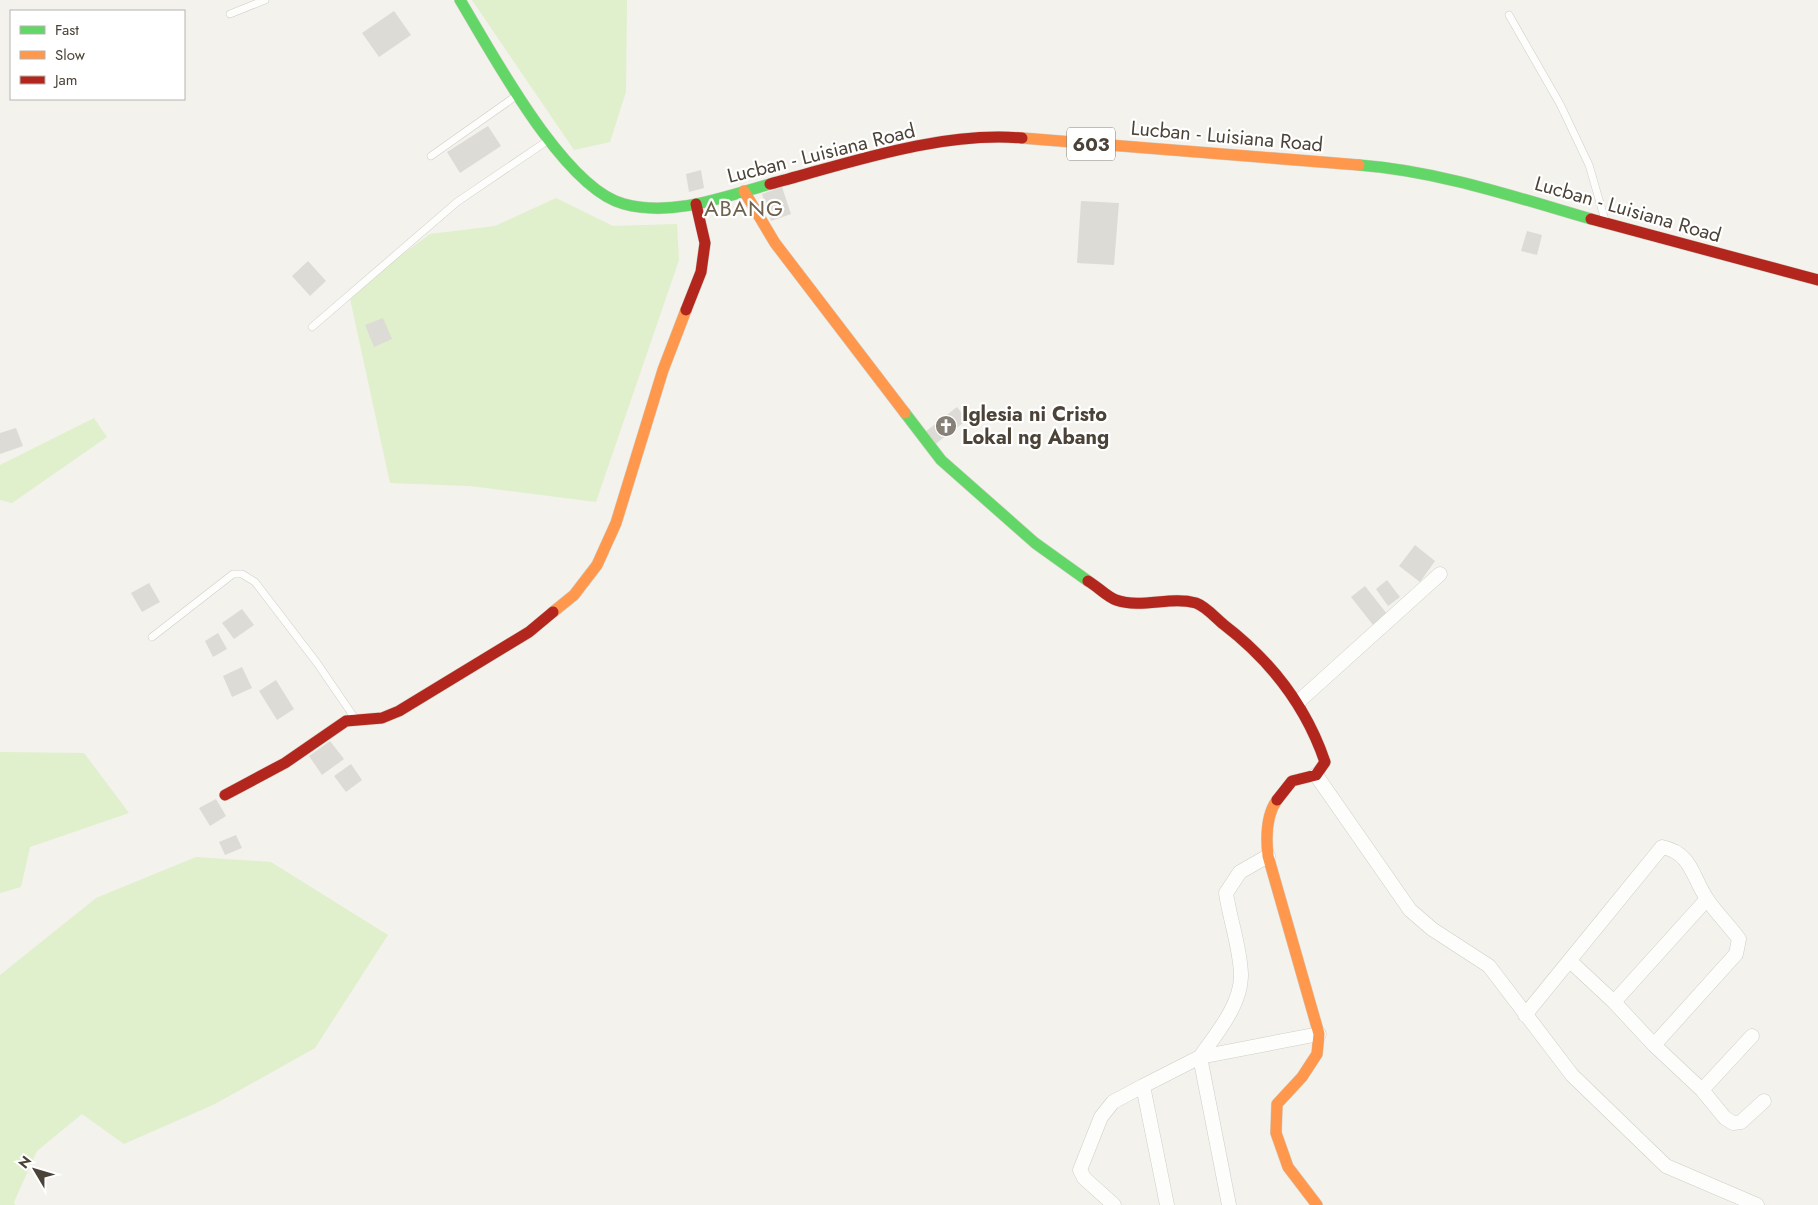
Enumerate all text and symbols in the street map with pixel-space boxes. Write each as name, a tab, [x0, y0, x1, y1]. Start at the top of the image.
legend	[10, 10, 185, 100]
text: Fast	[55, 19, 79, 41]
text: Slow	[55, 44, 86, 66]
text: Jam	[53, 69, 78, 91]
street label: Lucban - Luisiana Road	[1130, 114, 1324, 159]
street label: Lucban - Luisiana Road	[724, 116, 918, 191]
road number: 603	[1067, 128, 1115, 160]
street label: Lucban - Luisiana Road	[1531, 169, 1725, 250]
district label: ABANG	[704, 192, 784, 224]
place label: Iglesia ni Cristo Lokal ng Abang	[962, 400, 1109, 452]
church icon: Iglesia ni Cristo Lokal ng Abang	[934, 414, 958, 438]
north arrow	[10, 1145, 60, 1195]
text: N	[13, 1151, 36, 1173]

